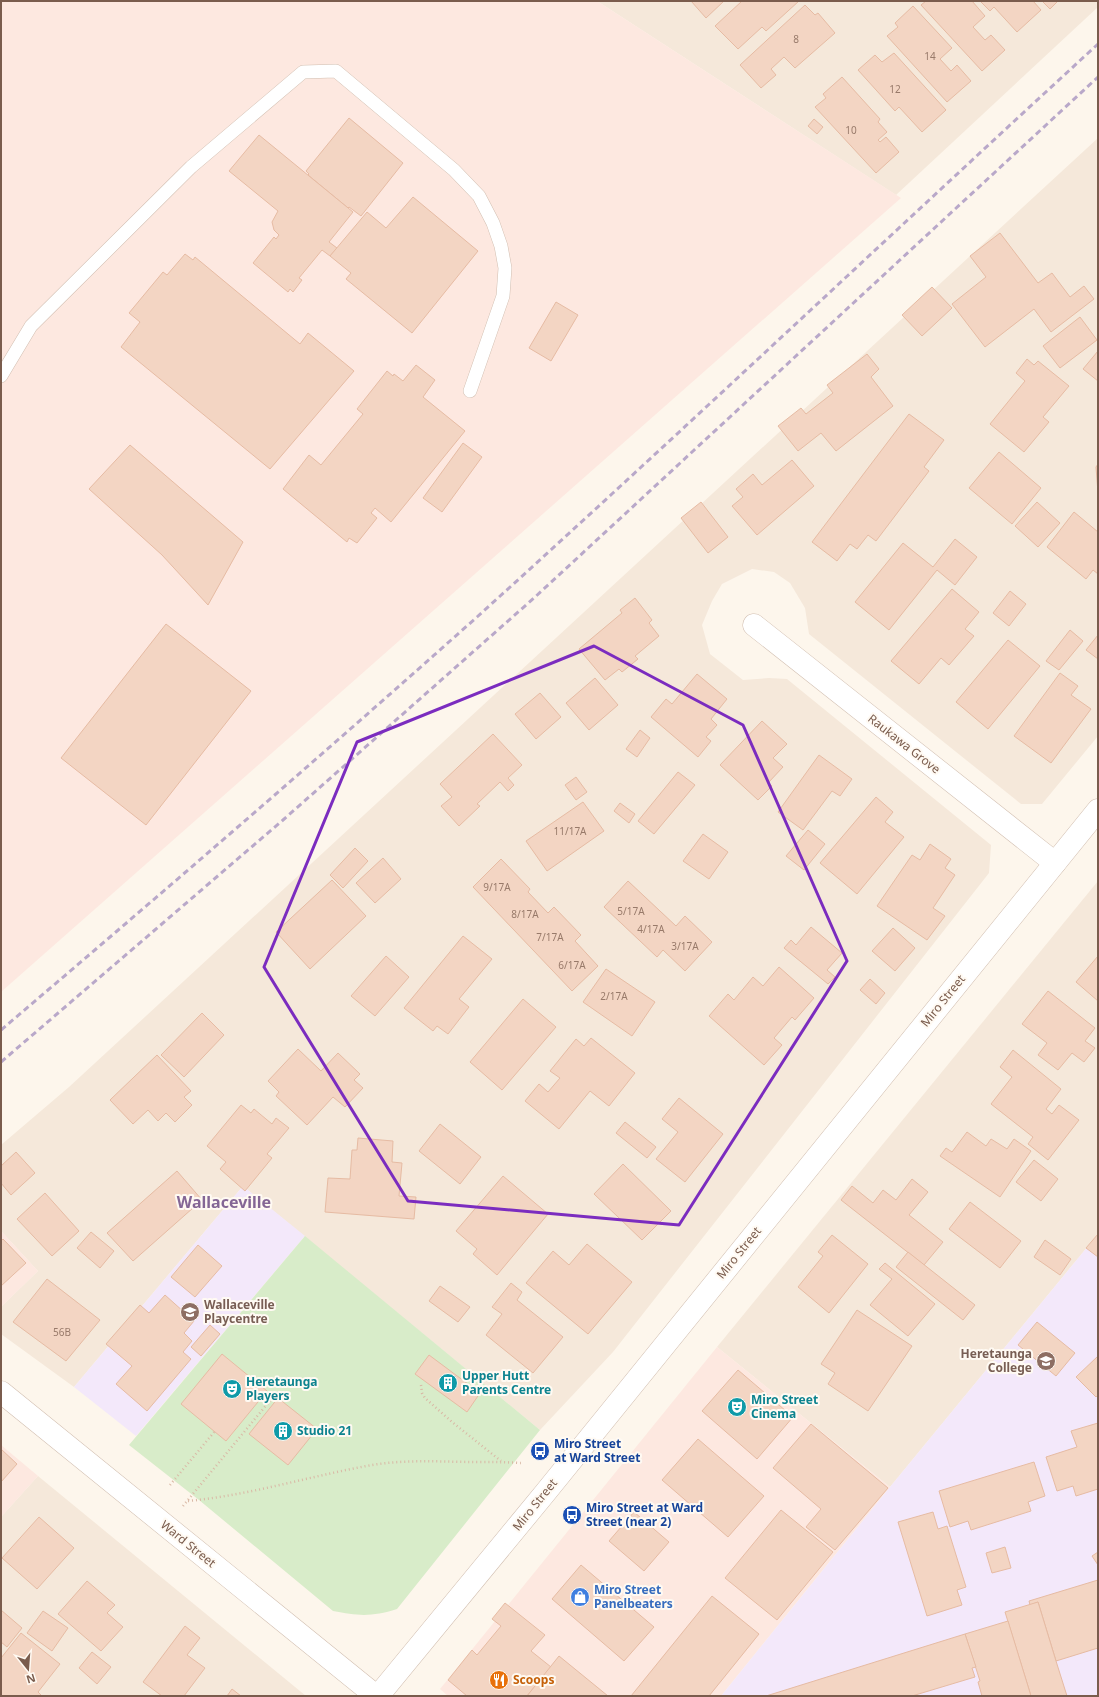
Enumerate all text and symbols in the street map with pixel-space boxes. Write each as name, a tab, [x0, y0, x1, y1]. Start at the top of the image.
house number: 8	[793, 32, 799, 46]
house number: 14	[924, 49, 936, 63]
house number: 12	[889, 82, 901, 96]
house number: 10	[845, 123, 857, 137]
street label: Raukawa Grove	[865, 710, 944, 777]
house number: 11/17A	[554, 824, 587, 838]
house number: 9/17A	[483, 880, 511, 894]
house number: 5/17A	[617, 904, 645, 918]
house number: 8/17A	[511, 907, 539, 921]
house number: 4/17A	[637, 922, 665, 936]
house number: 7/17A	[536, 930, 564, 944]
house number: 3/17A	[671, 939, 699, 953]
house number: 6/17A	[558, 958, 586, 972]
street label: Miro Street	[916, 971, 969, 1030]
house number: 2/17A	[600, 989, 628, 1003]
district label: Wallaceville	[177, 1191, 271, 1213]
street label: Miro Street	[712, 1223, 765, 1282]
place label: Wallaceville Playcentre	[204, 1296, 275, 1327]
school or university icon: Wallaceville Playcentre	[179, 1301, 201, 1323]
house number: 56B	[53, 1325, 71, 1339]
place label: Heretaunga College	[961, 1345, 1032, 1376]
school or university icon: Heretaunga College	[1035, 1350, 1057, 1372]
place label: Upper Hutt Parents Centre	[462, 1367, 551, 1398]
building icon: Upper Hutt Parents Centre	[437, 1372, 459, 1394]
place label: Heretaunga Players	[246, 1373, 317, 1404]
theatre icon: Heretaunga Players	[221, 1378, 243, 1400]
place label: Miro Street Cinema	[751, 1391, 818, 1422]
theatre icon: Miro Street Cinema	[726, 1396, 748, 1418]
building icon: Studio 21	[272, 1420, 294, 1442]
place label: Studio 21	[297, 1422, 352, 1439]
place label: Miro Street at Ward Street	[554, 1435, 640, 1466]
bus stop icon: Miro Street at Ward Street	[529, 1440, 551, 1462]
street label: Miro Street	[508, 1475, 561, 1534]
place label: Miro Street at Ward Street (near 2)	[586, 1499, 703, 1530]
bus stop icon: Miro Street at Ward Street (near 2)	[561, 1504, 583, 1526]
street label: Ward Street	[157, 1516, 220, 1572]
place label: Miro Street Panelbeaters	[594, 1581, 673, 1612]
shop icon: Miro Street Panelbeaters	[569, 1586, 591, 1608]
north arrow	[8, 1649, 48, 1689]
restaurant icon: Scoops	[488, 1669, 510, 1691]
text: N	[25, 1671, 38, 1688]
place label: Scoops	[513, 1671, 554, 1688]

